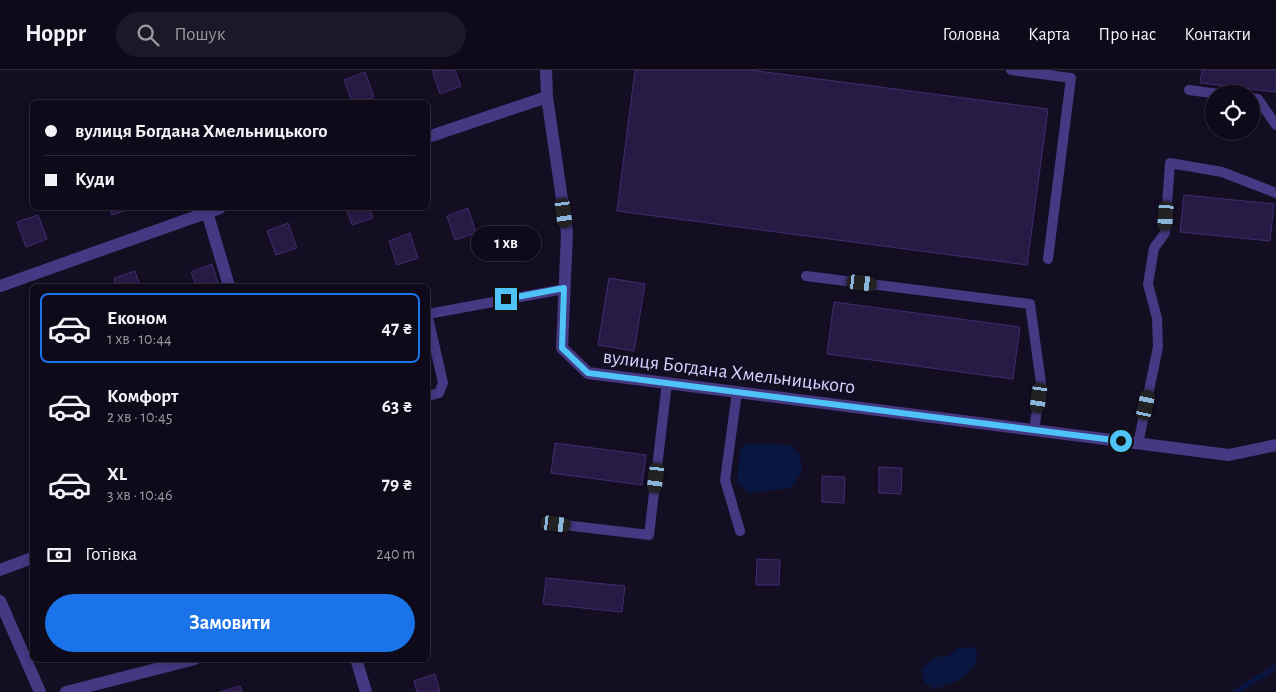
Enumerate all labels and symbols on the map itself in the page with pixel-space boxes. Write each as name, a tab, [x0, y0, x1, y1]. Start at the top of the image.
car	[554, 197, 573, 229]
car	[1157, 201, 1174, 231]
callout: 1 хв	[471, 226, 541, 262]
car	[846, 274, 877, 292]
route end	[495, 288, 517, 310]
street label: вулиця Богдана Хмельницького	[602, 347, 856, 397]
car	[1029, 382, 1048, 414]
car	[1135, 389, 1156, 421]
route start	[1110, 430, 1132, 452]
car	[646, 462, 665, 494]
car	[540, 515, 571, 533]

